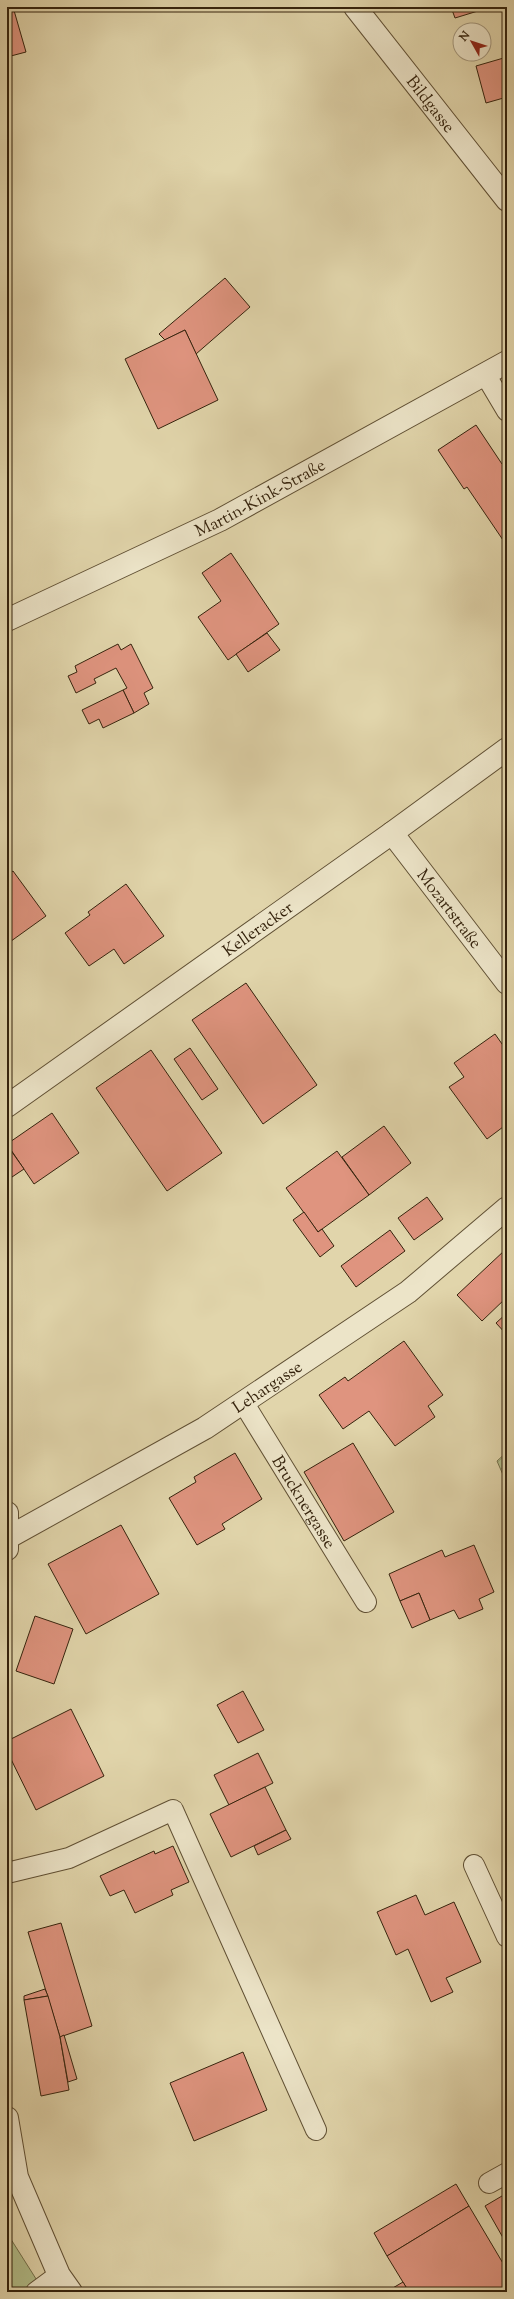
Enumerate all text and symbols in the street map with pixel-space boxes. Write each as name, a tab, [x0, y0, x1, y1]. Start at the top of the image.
north arrow	[452, 22, 492, 62]
text: N	[455, 28, 474, 46]
street label: Bildgasse	[399, 71, 460, 139]
street label: Martin-Kink-Straße	[191, 454, 330, 544]
street label: Mozartstraße	[410, 865, 487, 954]
street label: Kelleracker	[218, 896, 299, 963]
street label: Lehargasse	[228, 1356, 308, 1420]
street label: Brucknergasse	[265, 1452, 340, 1554]

